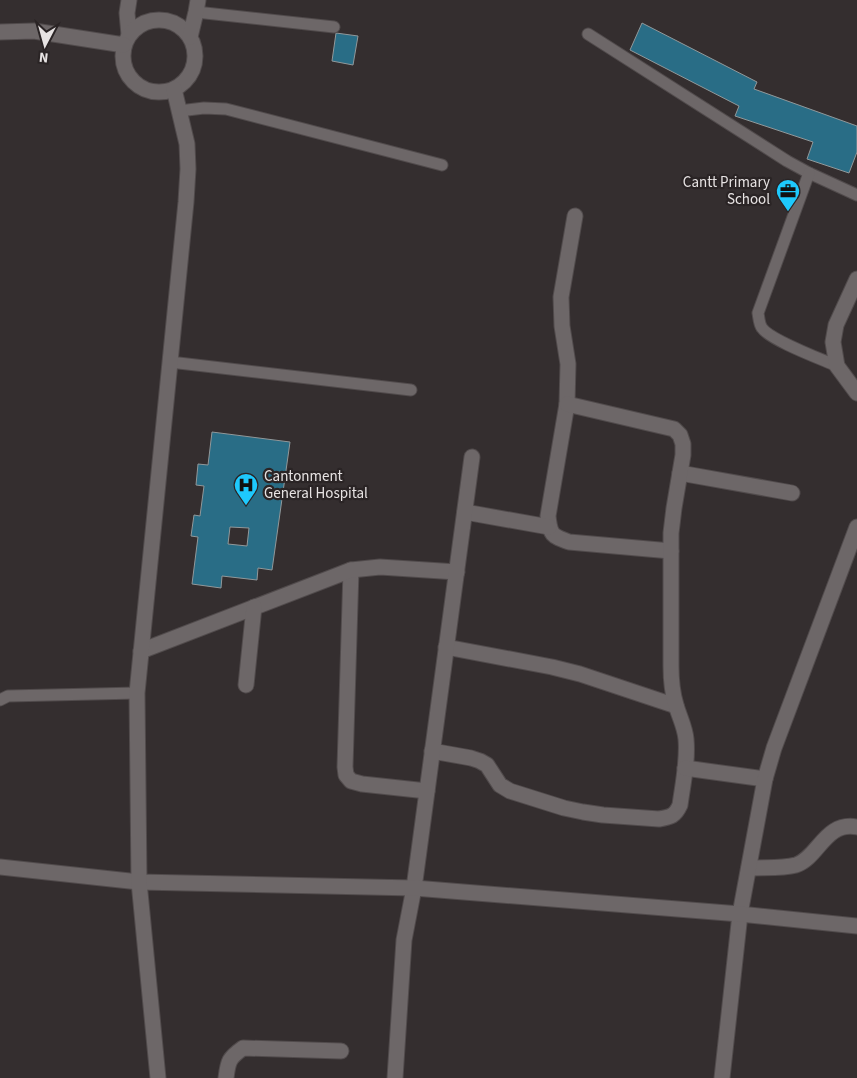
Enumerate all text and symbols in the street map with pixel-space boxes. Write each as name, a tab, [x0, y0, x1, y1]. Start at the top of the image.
north arrow	[20, 20, 70, 70]
text: N	[38, 47, 49, 67]
place label: Cantt Primary School	[683, 172, 770, 210]
office icon: Cantt Primary School	[775, 178, 801, 212]
place label: Cantonment General Hospital	[264, 466, 368, 504]
hospital icon: Cantonment General Hospital	[233, 472, 259, 506]

